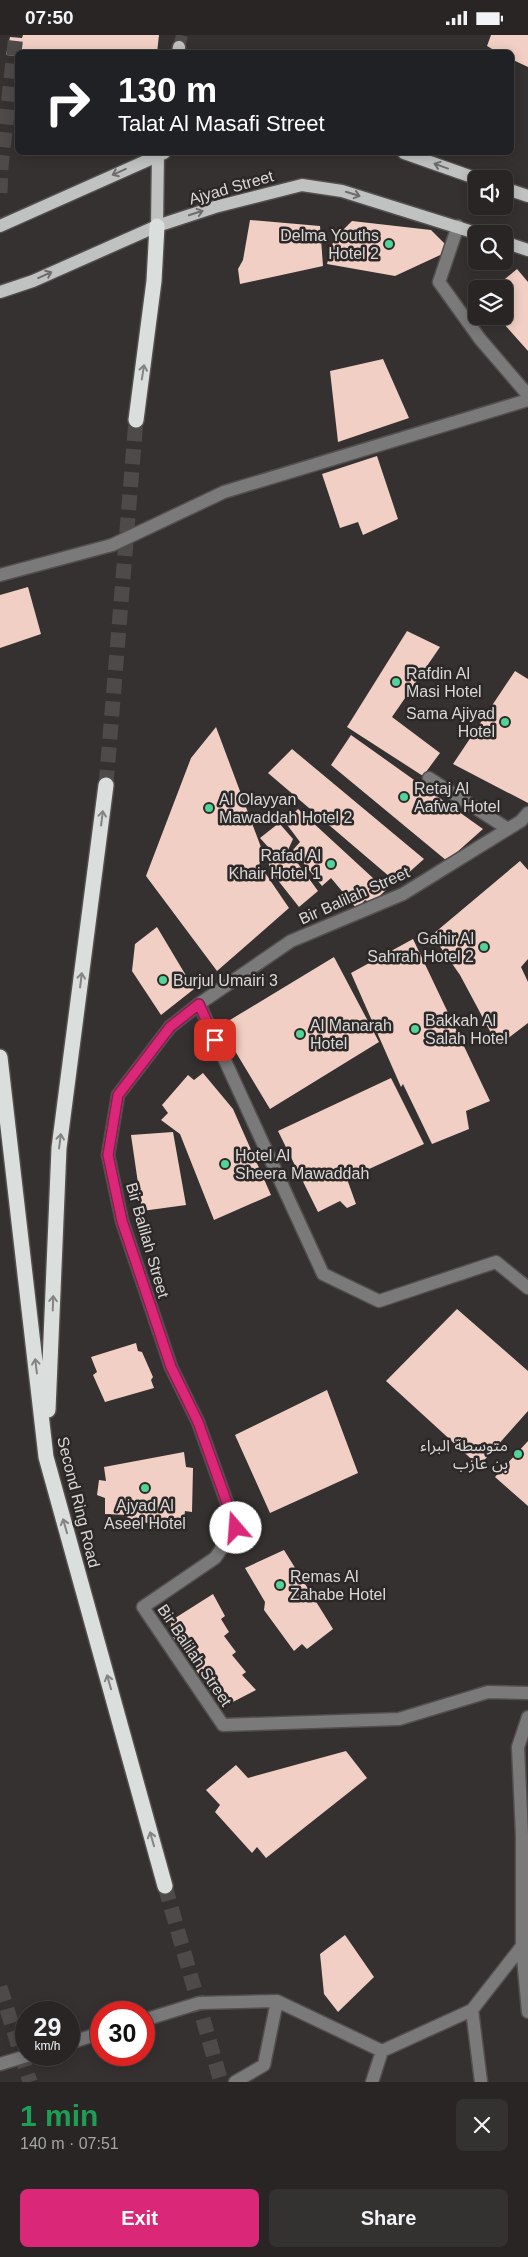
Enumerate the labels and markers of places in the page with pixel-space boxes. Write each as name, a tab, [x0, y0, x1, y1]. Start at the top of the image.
place label: Delma Youths Hotel 2	[280, 227, 379, 262]
marker: Delma Youths Hotel 2	[383, 238, 395, 250]
place label: Rafdin Al Masi Hotel	[406, 665, 482, 700]
marker: Rafdin Al Masi Hotel	[390, 676, 402, 688]
place label: Sama Ajiyad Hotel	[406, 705, 495, 740]
marker: Sama Ajiyad Hotel	[499, 716, 511, 728]
place label: Retaj Al Aafwa Hotel	[414, 780, 500, 815]
place label: Al Olayyan Mawaddah Hotel 2	[219, 791, 353, 826]
marker: Retaj Al Aafwa Hotel	[398, 791, 410, 803]
marker: Al Olayyan Mawaddah Hotel 2	[203, 802, 215, 814]
place label: Rafad Al Khair Hotel 1	[229, 847, 321, 882]
marker: Rafad Al Khair Hotel 1	[325, 858, 337, 870]
place label: Gahir Al Sahrah Hotel 2	[367, 930, 474, 965]
marker: Gahir Al Sahrah Hotel 2	[478, 941, 490, 953]
place label: Burjul Umairi 3	[173, 972, 278, 989]
marker: Burjul Umairi 3	[157, 974, 169, 986]
place label: Bakkah Al Salah Hotel	[425, 1012, 508, 1047]
place label: Al Manarah Hotel	[310, 1017, 392, 1052]
pin	[194, 1019, 236, 1061]
marker: Bakkah Al Salah Hotel	[409, 1023, 421, 1035]
marker: Al Manarah Hotel	[294, 1028, 306, 1040]
place label: Hotel Al Sheera Mawaddah	[235, 1147, 369, 1182]
marker: Hotel Al Sheera Mawaddah	[219, 1158, 231, 1170]
place label: متوسطة البراء بن عازب	[420, 1437, 508, 1473]
marker: متوسطة البراء بن عازب	[512, 1448, 524, 1460]
marker: Ajyad Al Aseel Hotel	[139, 1482, 151, 1494]
place label: Ajyad Al Aseel Hotel	[104, 1497, 186, 1532]
place label: Remas Al Zahabe Hotel	[290, 1568, 386, 1603]
marker: Remas Al Zahabe Hotel	[274, 1579, 286, 1591]

